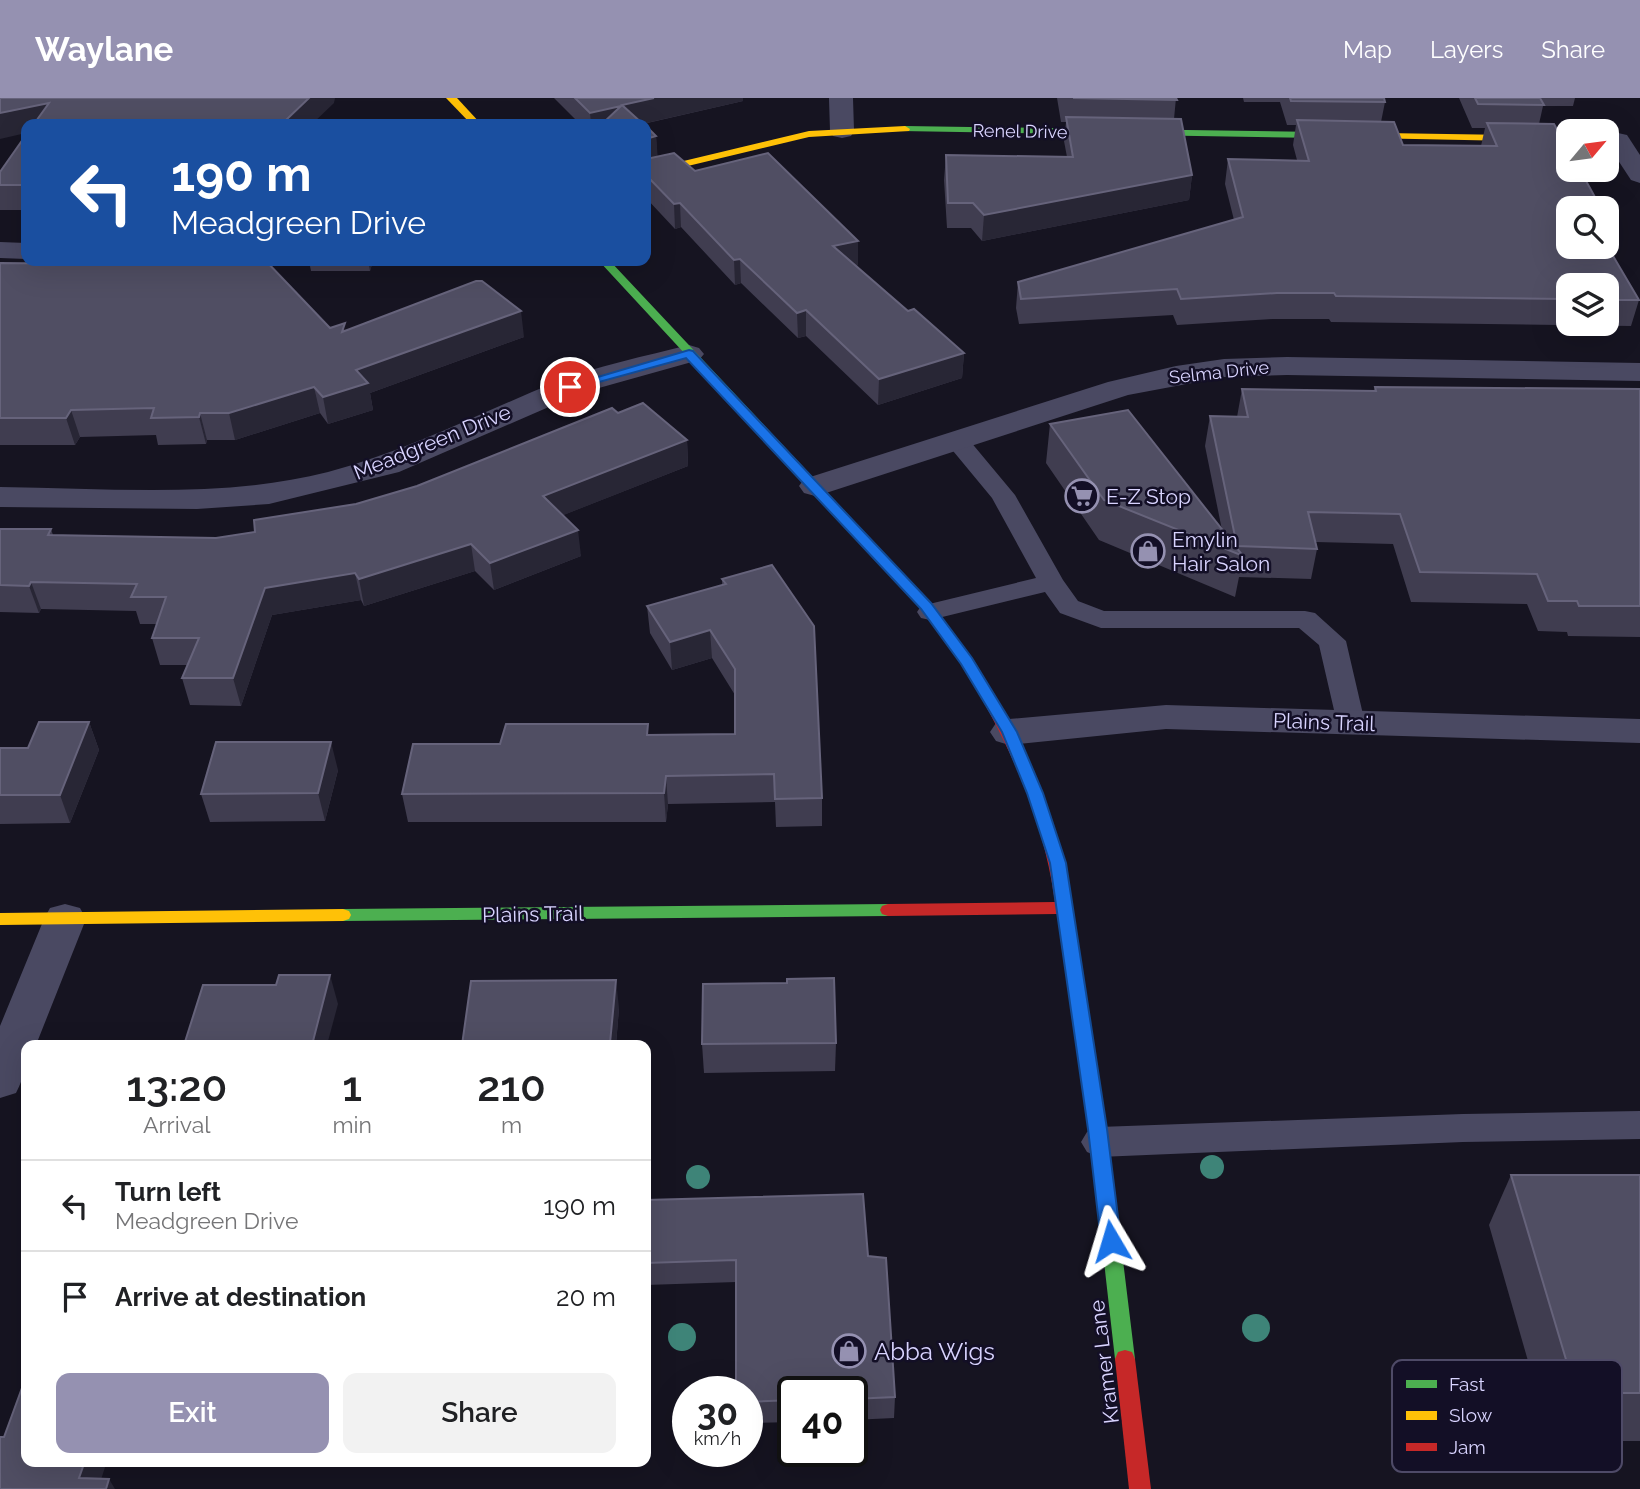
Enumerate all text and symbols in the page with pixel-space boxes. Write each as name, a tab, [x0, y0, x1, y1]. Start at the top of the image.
text: Waylane	[35, 30, 173, 69]
text: Map	[1343, 35, 1392, 64]
text: Layers	[1430, 35, 1503, 64]
text: Share	[1541, 35, 1605, 64]
north arrow	[1556, 119, 1619, 182]
map controls	[1556, 119, 1619, 336]
street label: Renel Drive	[972, 120, 1068, 142]
text: 190 m	[171, 145, 312, 202]
icon: left	[56, 147, 147, 238]
button: search	[1556, 196, 1619, 259]
text: Meadgreen Drive	[171, 204, 426, 241]
button: layers	[1556, 273, 1619, 336]
street label: Selma Drive	[1168, 356, 1270, 388]
pin	[540, 357, 600, 417]
icon: arrive	[551, 368, 589, 406]
street label: Meadgreen Drive	[350, 399, 514, 485]
supermarket icon: E-Z Stop	[1063, 477, 1101, 515]
place label: E-Z Stop	[1106, 484, 1191, 509]
place label: Emylin Hair Salon	[1172, 527, 1270, 576]
shop icon: Emylin Hair Salon	[1129, 532, 1167, 570]
street label: Plains Trail	[1273, 708, 1376, 736]
street label: Plains Trail	[482, 901, 584, 927]
text: 13:20	[126, 1062, 227, 1111]
text: 1	[342, 1062, 362, 1111]
text: 210	[477, 1062, 546, 1111]
text: Arrival	[143, 1111, 210, 1138]
text: min	[332, 1111, 372, 1138]
text: m	[501, 1111, 522, 1138]
text: Turn left	[115, 1177, 221, 1207]
icon: left	[56, 1187, 94, 1225]
text: 190 m	[543, 1191, 616, 1221]
position arrow	[1074, 1204, 1148, 1278]
text: Meadgreen Drive	[115, 1207, 298, 1234]
icon: arrive	[56, 1278, 94, 1316]
text: Arrive at destination	[115, 1282, 366, 1312]
text: 20 m	[556, 1282, 616, 1312]
street label: Kramer Lane	[1084, 1299, 1124, 1425]
shop icon: Abba Wigs	[830, 1332, 868, 1370]
place label: Abba Wigs	[874, 1337, 995, 1366]
legend	[1392, 1360, 1622, 1472]
button: Exit	[56, 1373, 329, 1453]
button: Share	[343, 1373, 616, 1453]
text: Fast	[1449, 1373, 1485, 1395]
speed limit sign: 40	[777, 1376, 868, 1467]
text: 30	[697, 1392, 738, 1433]
text: Slow	[1449, 1404, 1493, 1426]
text: km/h	[694, 1428, 741, 1449]
text: Jam	[1449, 1436, 1486, 1458]

